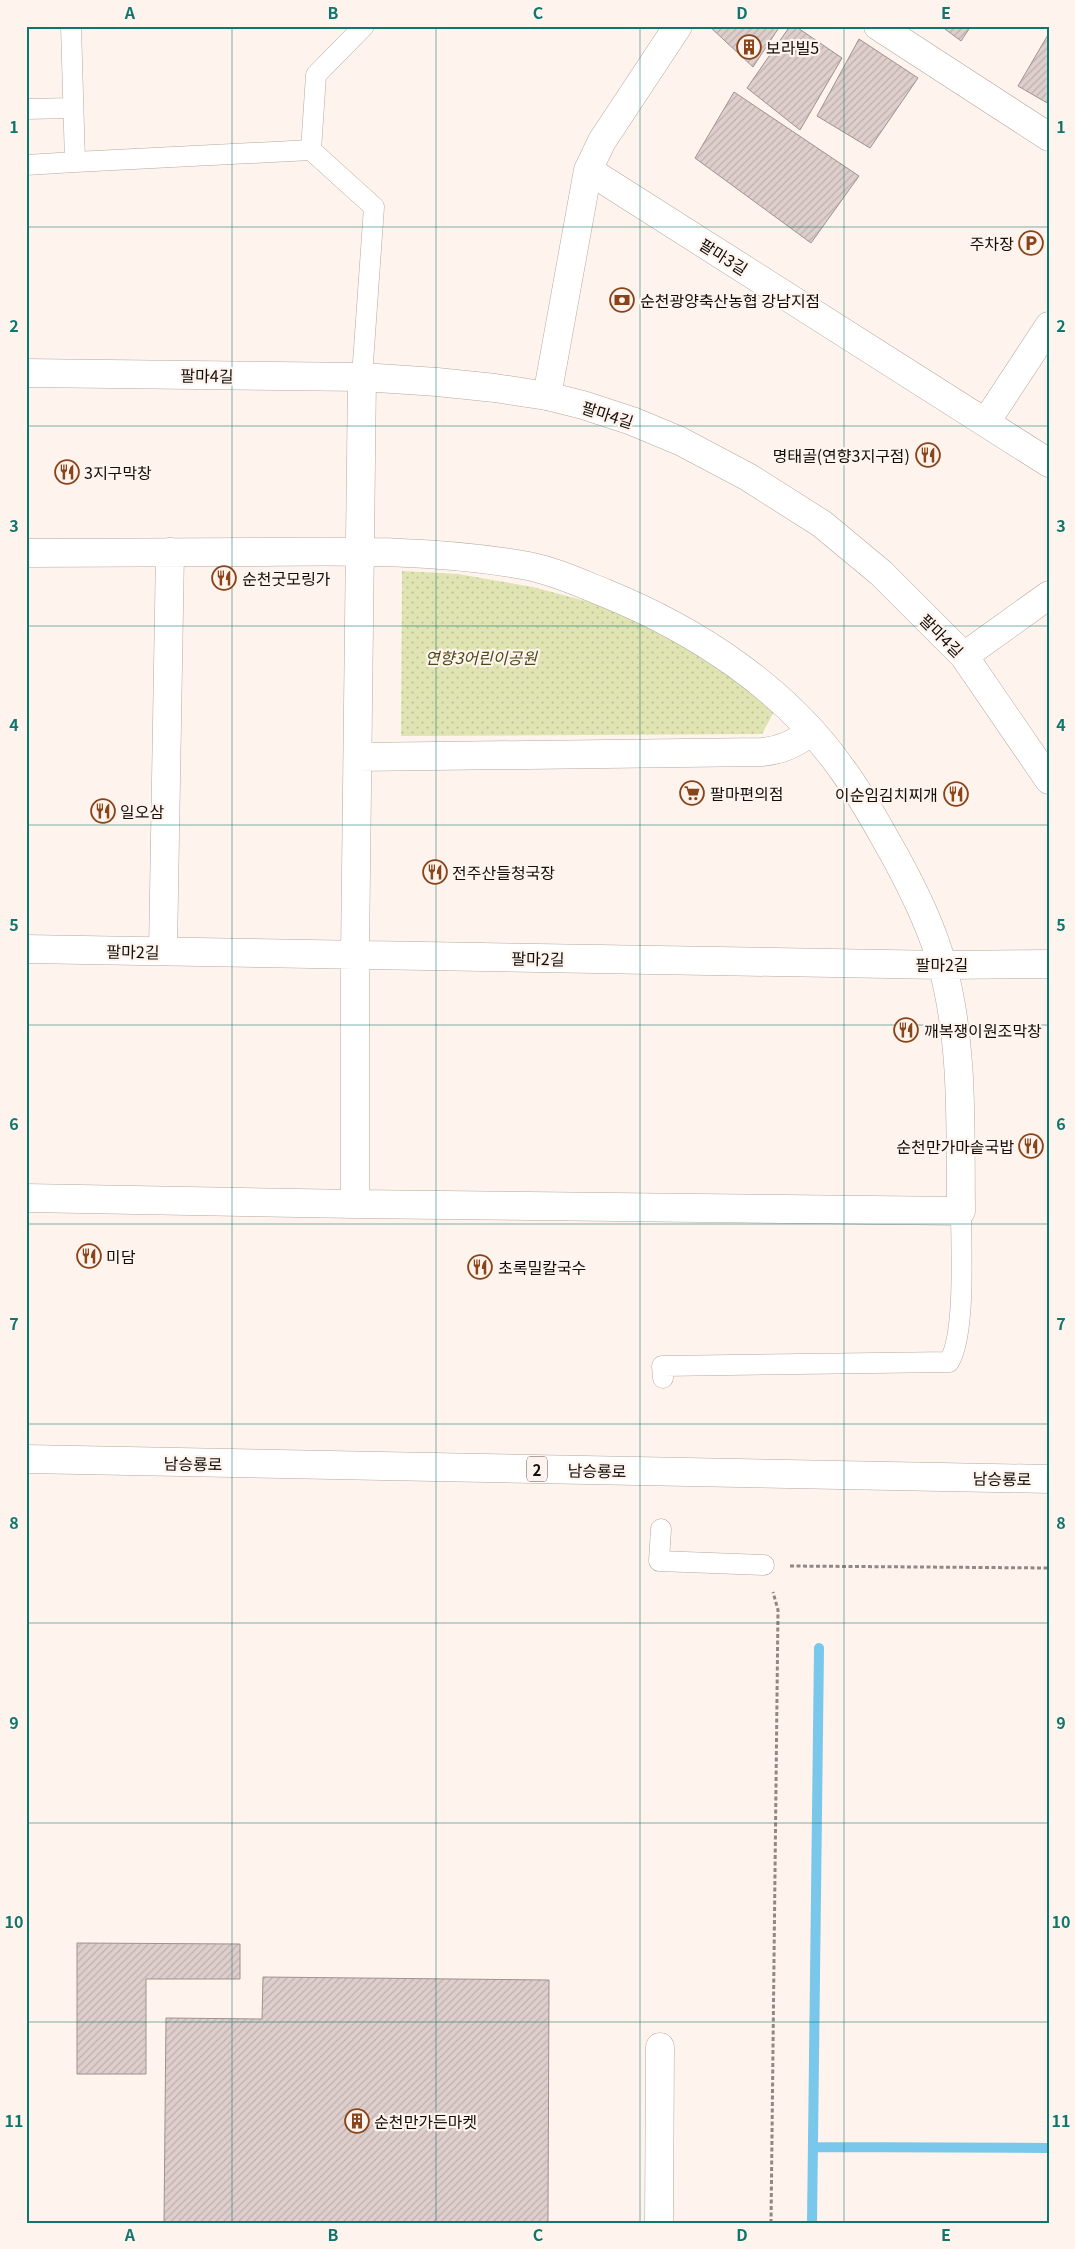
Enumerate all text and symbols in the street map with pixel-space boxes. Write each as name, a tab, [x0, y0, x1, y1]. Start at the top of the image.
text: A	[124, 0, 136, 24]
text: B	[328, 0, 339, 24]
text: C	[533, 0, 544, 24]
text: D	[736, 0, 748, 24]
text: E	[941, 0, 951, 24]
building icon: 보라빌5	[736, 34, 762, 60]
place label: 보라빌5	[766, 35, 819, 59]
text: 1	[9, 114, 19, 138]
text: 1	[1056, 114, 1066, 138]
parking icon: 주차장	[1018, 230, 1044, 256]
place label: 주차장	[970, 231, 1014, 255]
street label: 팔마3길	[695, 232, 753, 280]
bank icon: 순천광양축산농협 강남지점	[609, 287, 635, 313]
place label: 순천광양축산농협 강남지점	[640, 288, 820, 312]
text: 2	[9, 313, 19, 337]
text: 2	[1056, 313, 1066, 337]
street label: 팔마4길	[180, 363, 234, 387]
street label: 팔마4길	[579, 394, 637, 434]
restaurant icon: 명태골(연향3지구점)	[915, 442, 941, 468]
place label: 명태골(연향3지구점)	[773, 443, 910, 467]
restaurant icon: 3지구막창	[54, 459, 80, 485]
place label: 3지구막창	[84, 460, 152, 484]
text: 3	[9, 513, 19, 537]
text: 3	[1056, 513, 1066, 537]
restaurant icon: 순천굿모링가	[211, 565, 237, 591]
place label: 순천굿모링가	[242, 566, 331, 590]
street label: 팔마4길	[915, 608, 969, 662]
park label: 연향3어린이공원	[425, 645, 538, 669]
text: 4	[9, 712, 19, 736]
text: 4	[1056, 712, 1066, 736]
supermarket icon: 팔마편의점	[679, 780, 705, 806]
place label: 팔마편의점	[710, 781, 784, 805]
restaurant icon: 이순임김치찌개	[943, 781, 969, 807]
place label: 이순임김치찌개	[835, 782, 938, 806]
restaurant icon: 일오삼	[90, 798, 116, 824]
place label: 일오삼	[120, 799, 164, 823]
restaurant icon: 전주산들청국장	[422, 859, 448, 885]
place label: 전주산들청국장	[452, 860, 555, 884]
text: 5	[9, 912, 19, 936]
text: 5	[1056, 912, 1066, 936]
street label: 팔마2길	[106, 939, 160, 963]
street label: 팔마2길	[511, 946, 565, 970]
street label: 팔마2길	[915, 952, 969, 976]
restaurant icon: 깨복쟁이원조막창	[893, 1017, 919, 1043]
place label: 깨복쟁이원조막창	[924, 1018, 1042, 1042]
text: 6	[9, 1111, 19, 1135]
text: 6	[1056, 1111, 1066, 1135]
restaurant icon: 순천만가마솥국밥	[1018, 1133, 1044, 1159]
place label: 순천만가마솥국밥	[896, 1134, 1014, 1158]
restaurant icon: 미담	[76, 1243, 102, 1269]
place label: 미담	[106, 1244, 136, 1268]
restaurant icon: 초록밀칼국수	[467, 1254, 493, 1280]
place label: 초록밀칼국수	[498, 1255, 586, 1279]
text: 7	[9, 1311, 19, 1335]
text: 7	[1056, 1311, 1066, 1335]
street label: 남승룡로	[163, 1450, 223, 1476]
road number: 2	[527, 1456, 547, 1482]
street label: 남승룡로	[567, 1457, 627, 1483]
street label: 남승룡로	[972, 1465, 1032, 1491]
text: 8	[9, 1510, 19, 1534]
text: 8	[1056, 1510, 1066, 1534]
text: 9	[9, 1710, 19, 1734]
text: 9	[1056, 1710, 1066, 1734]
text: 10	[5, 1909, 23, 1933]
text: 10	[1052, 1909, 1070, 1933]
text: 11	[5, 2108, 23, 2132]
building icon: 순천만가든마켓	[344, 2108, 370, 2134]
text: 11	[1052, 2108, 1070, 2132]
place label: 순천만가든마켓	[374, 2109, 477, 2133]
text: A	[124, 2222, 136, 2246]
text: B	[328, 2222, 339, 2246]
text: C	[533, 2222, 544, 2246]
text: D	[736, 2222, 748, 2246]
text: E	[941, 2222, 951, 2246]

